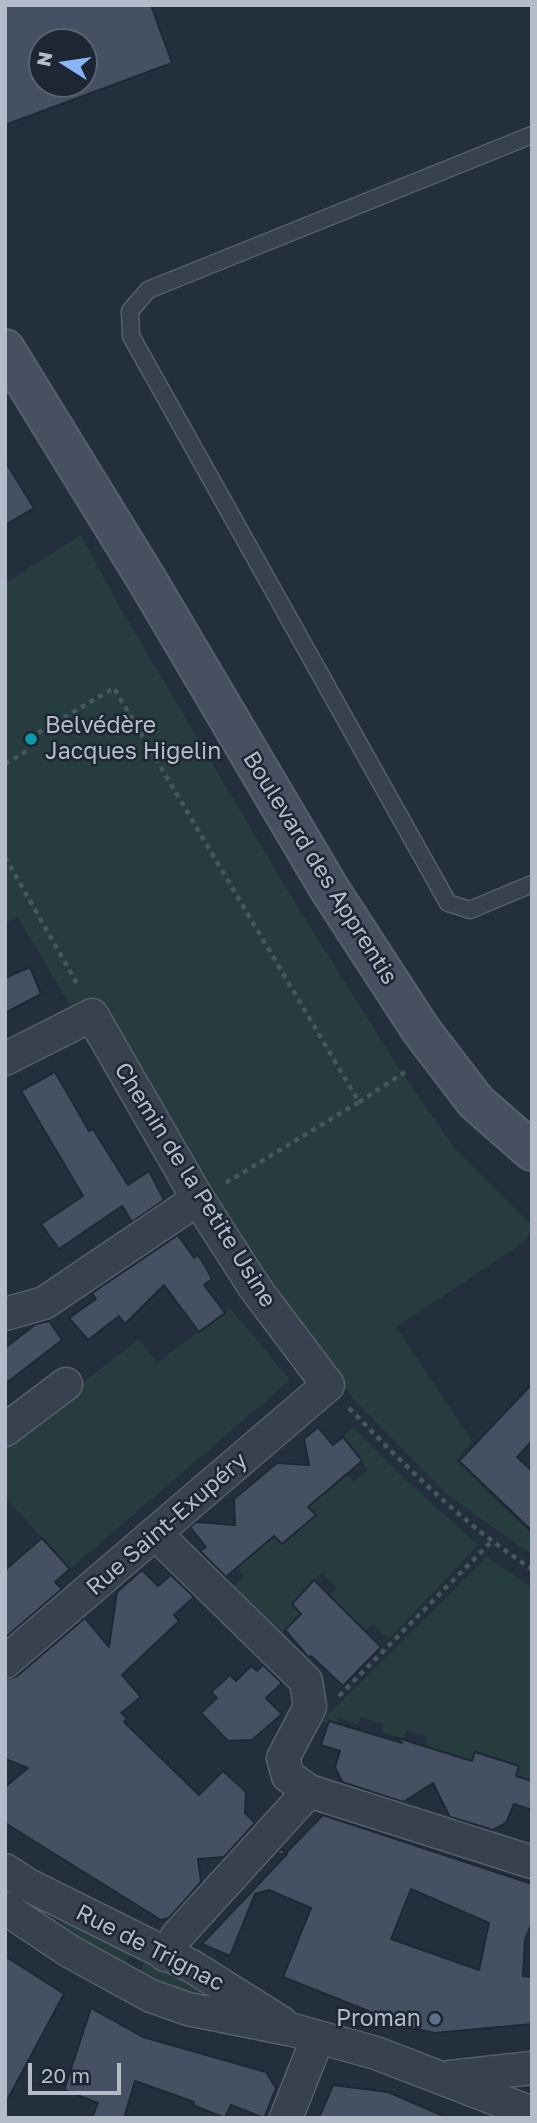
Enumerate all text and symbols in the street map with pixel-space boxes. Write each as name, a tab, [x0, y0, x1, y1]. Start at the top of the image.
north arrow	[28, 28, 98, 98]
text: N	[31, 49, 57, 68]
place label: Belvédère Jacques Higelin	[45, 712, 221, 766]
marker: Belvédère Jacques Higelin	[23, 731, 39, 747]
street label: Boulevard des Apprentis	[237, 746, 403, 990]
street label: Chemin de la Petite Usine	[108, 1058, 282, 1312]
street label: Rue Saint-Exupéry	[81, 1447, 253, 1601]
street label: Rue de Trignac	[71, 1899, 229, 1997]
place label: Proman	[336, 2005, 421, 2033]
marker: Proman	[427, 2011, 443, 2027]
scale bar	[32, 2050, 124, 2094]
text: 20 m	[41, 2062, 90, 2088]

